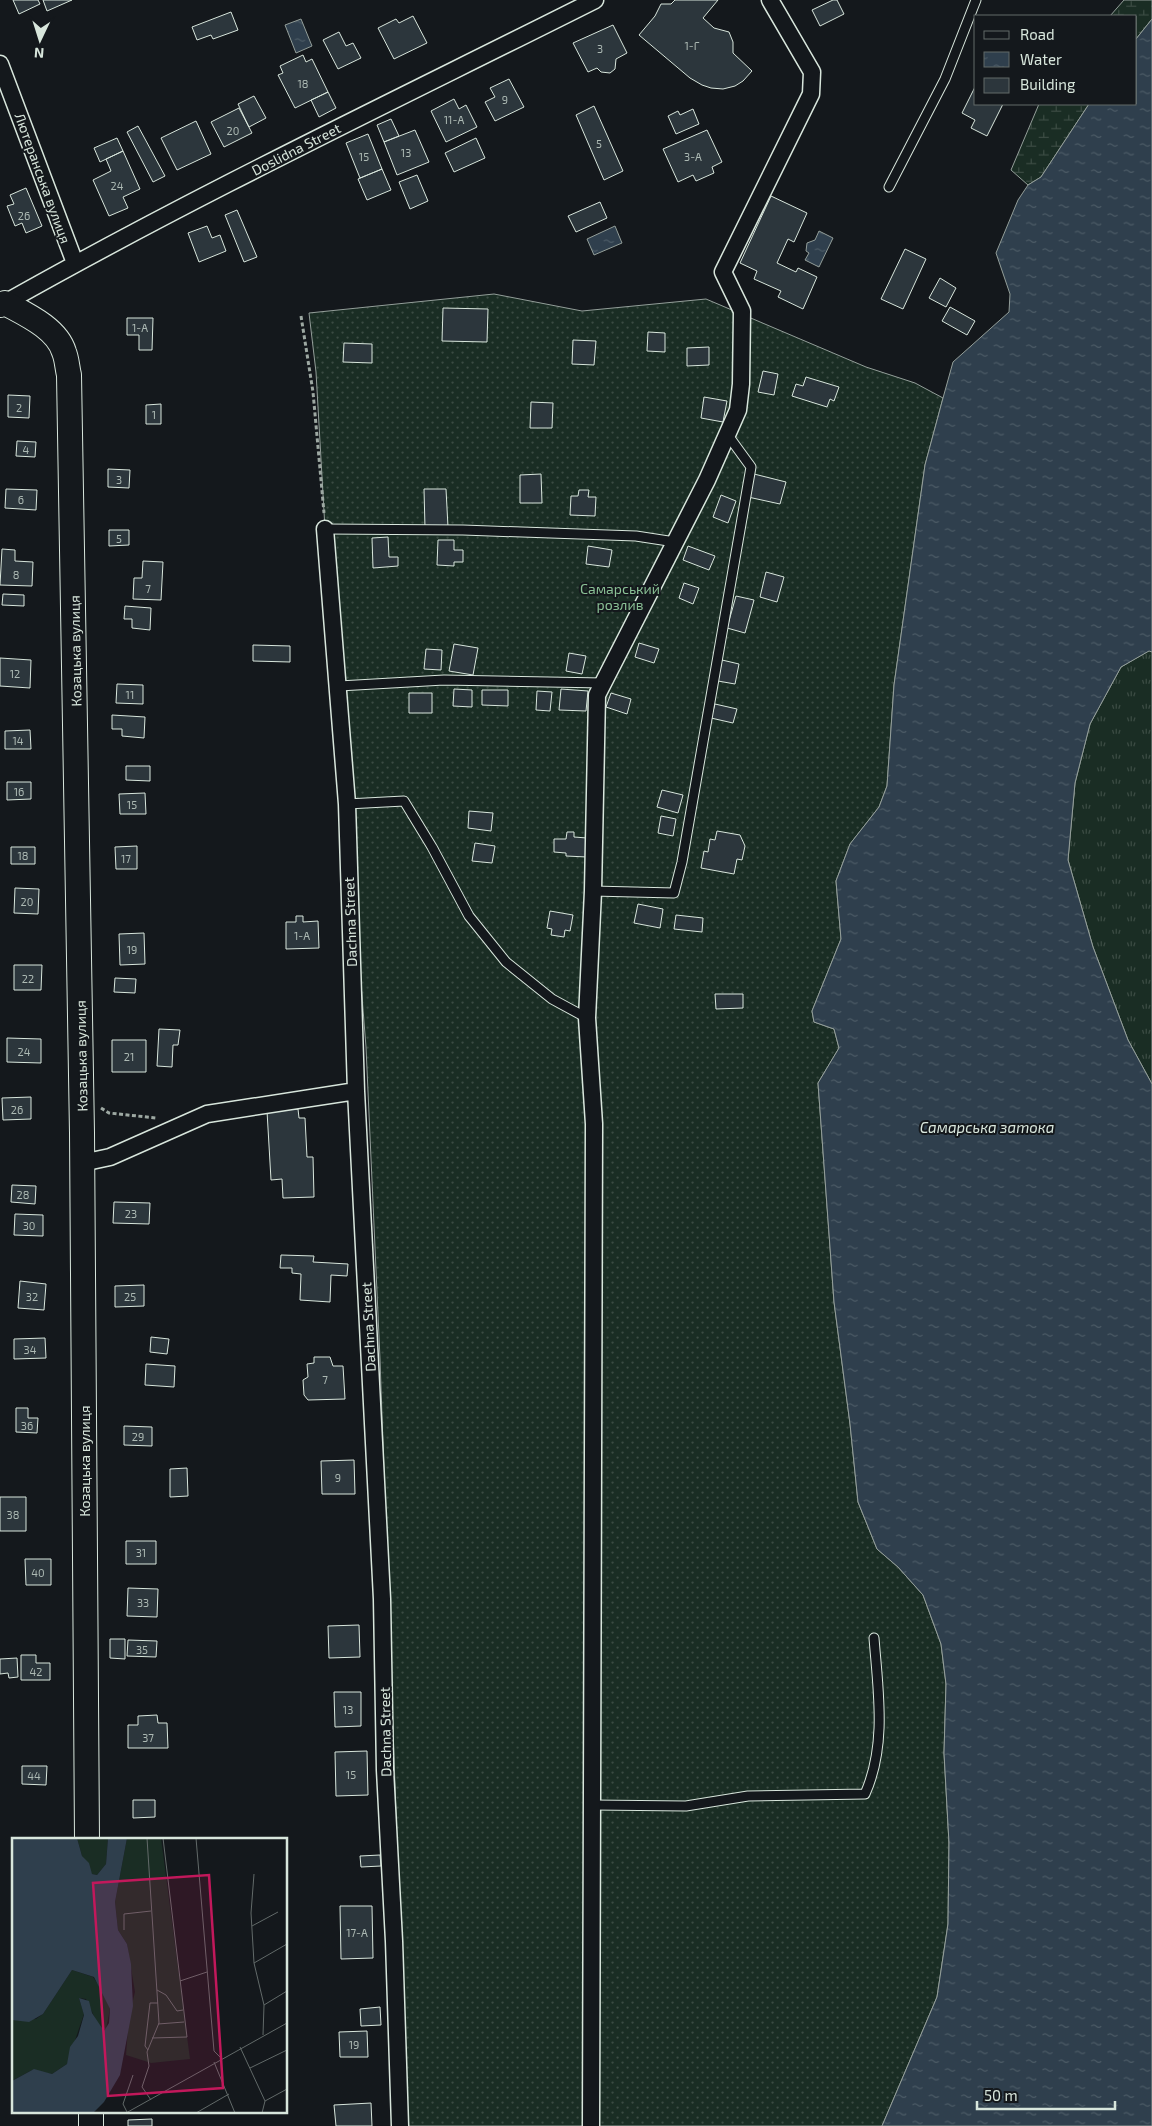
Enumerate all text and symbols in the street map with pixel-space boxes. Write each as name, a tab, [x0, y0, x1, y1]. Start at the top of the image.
north arrow	[15, 15, 65, 65]
legend	[974, 15, 1137, 105]
text: Road	[1020, 25, 1055, 43]
house number: 1-Г	[684, 39, 700, 52]
house number: 3	[597, 42, 603, 55]
text: N	[33, 45, 45, 62]
text: Water	[1020, 50, 1062, 68]
text: Building	[1020, 75, 1076, 93]
house number: 18	[297, 77, 309, 90]
house number: 9	[502, 93, 508, 106]
street label: Лютеранська вулиця	[11, 110, 75, 246]
house number: 11-А	[444, 113, 464, 126]
street label: Doslidna Street	[249, 119, 343, 179]
house number: 20	[227, 124, 239, 137]
house number: 5	[596, 137, 602, 150]
house number: 13	[401, 146, 411, 159]
house number: 15	[359, 150, 369, 163]
house number: 3-А	[684, 150, 702, 163]
house number: 24	[111, 179, 124, 192]
house number: 26	[18, 209, 30, 222]
house number: 1-А	[132, 321, 148, 334]
house number: 2	[16, 401, 22, 414]
house number: 1	[152, 408, 156, 421]
house number: 4	[23, 443, 30, 456]
house number: 3	[116, 473, 122, 486]
house number: 6	[18, 493, 24, 506]
house number: 5	[116, 532, 122, 545]
house number: 8	[13, 568, 19, 581]
park label: Самарський розлив	[580, 580, 660, 613]
house number: 7	[145, 582, 151, 595]
street label: Козацька вулиця	[66, 595, 84, 707]
house number: 12	[10, 667, 20, 680]
house number: 11	[126, 688, 134, 701]
house number: 14	[12, 734, 24, 747]
house number: 16	[14, 785, 24, 798]
house number: 15	[127, 798, 137, 811]
house number: 18	[17, 849, 29, 862]
house number: 17	[121, 852, 131, 865]
street label: Dachna Street	[340, 877, 360, 967]
house number: 20	[21, 895, 33, 908]
house number: 1-А	[294, 929, 310, 942]
house number: 19	[127, 943, 137, 956]
house number: 22	[22, 972, 34, 985]
street label: Козацька вулиця	[72, 1000, 90, 1112]
house number: 24	[18, 1045, 31, 1058]
house number: 21	[124, 1050, 134, 1063]
house number: 26	[11, 1103, 23, 1116]
water label: Самарська затока	[920, 1118, 1054, 1136]
house number: 28	[17, 1188, 29, 1201]
house number: 23	[125, 1207, 137, 1220]
house number: 30	[23, 1219, 35, 1232]
street label: Dachna Street	[357, 1282, 379, 1372]
house number: 32	[26, 1290, 38, 1303]
house number: 25	[124, 1290, 136, 1303]
house number: 34	[24, 1343, 37, 1356]
house number: 7	[322, 1373, 328, 1386]
street label: Козацька вулиця	[76, 1405, 93, 1517]
house number: 36	[21, 1419, 33, 1432]
house number: 29	[132, 1430, 144, 1443]
house number: 9	[335, 1471, 341, 1484]
house number: 38	[7, 1508, 19, 1521]
house number: 31	[136, 1546, 146, 1559]
house number: 40	[31, 1566, 45, 1579]
house number: 33	[137, 1596, 149, 1609]
house number: 35	[136, 1643, 148, 1656]
house number: 42	[30, 1665, 42, 1678]
street label: Dachna Street	[376, 1687, 394, 1777]
house number: 13	[343, 1703, 353, 1716]
house number: 37	[142, 1731, 154, 1744]
house number: 15	[346, 1768, 356, 1781]
house number: 44	[27, 1769, 41, 1782]
inset map	[12, 1838, 288, 2114]
house number: 17-А	[346, 1926, 368, 1939]
house number: 19	[349, 2038, 359, 2051]
scale bar	[977, 2078, 1114, 2110]
text: 50 m	[984, 2086, 1018, 2104]

